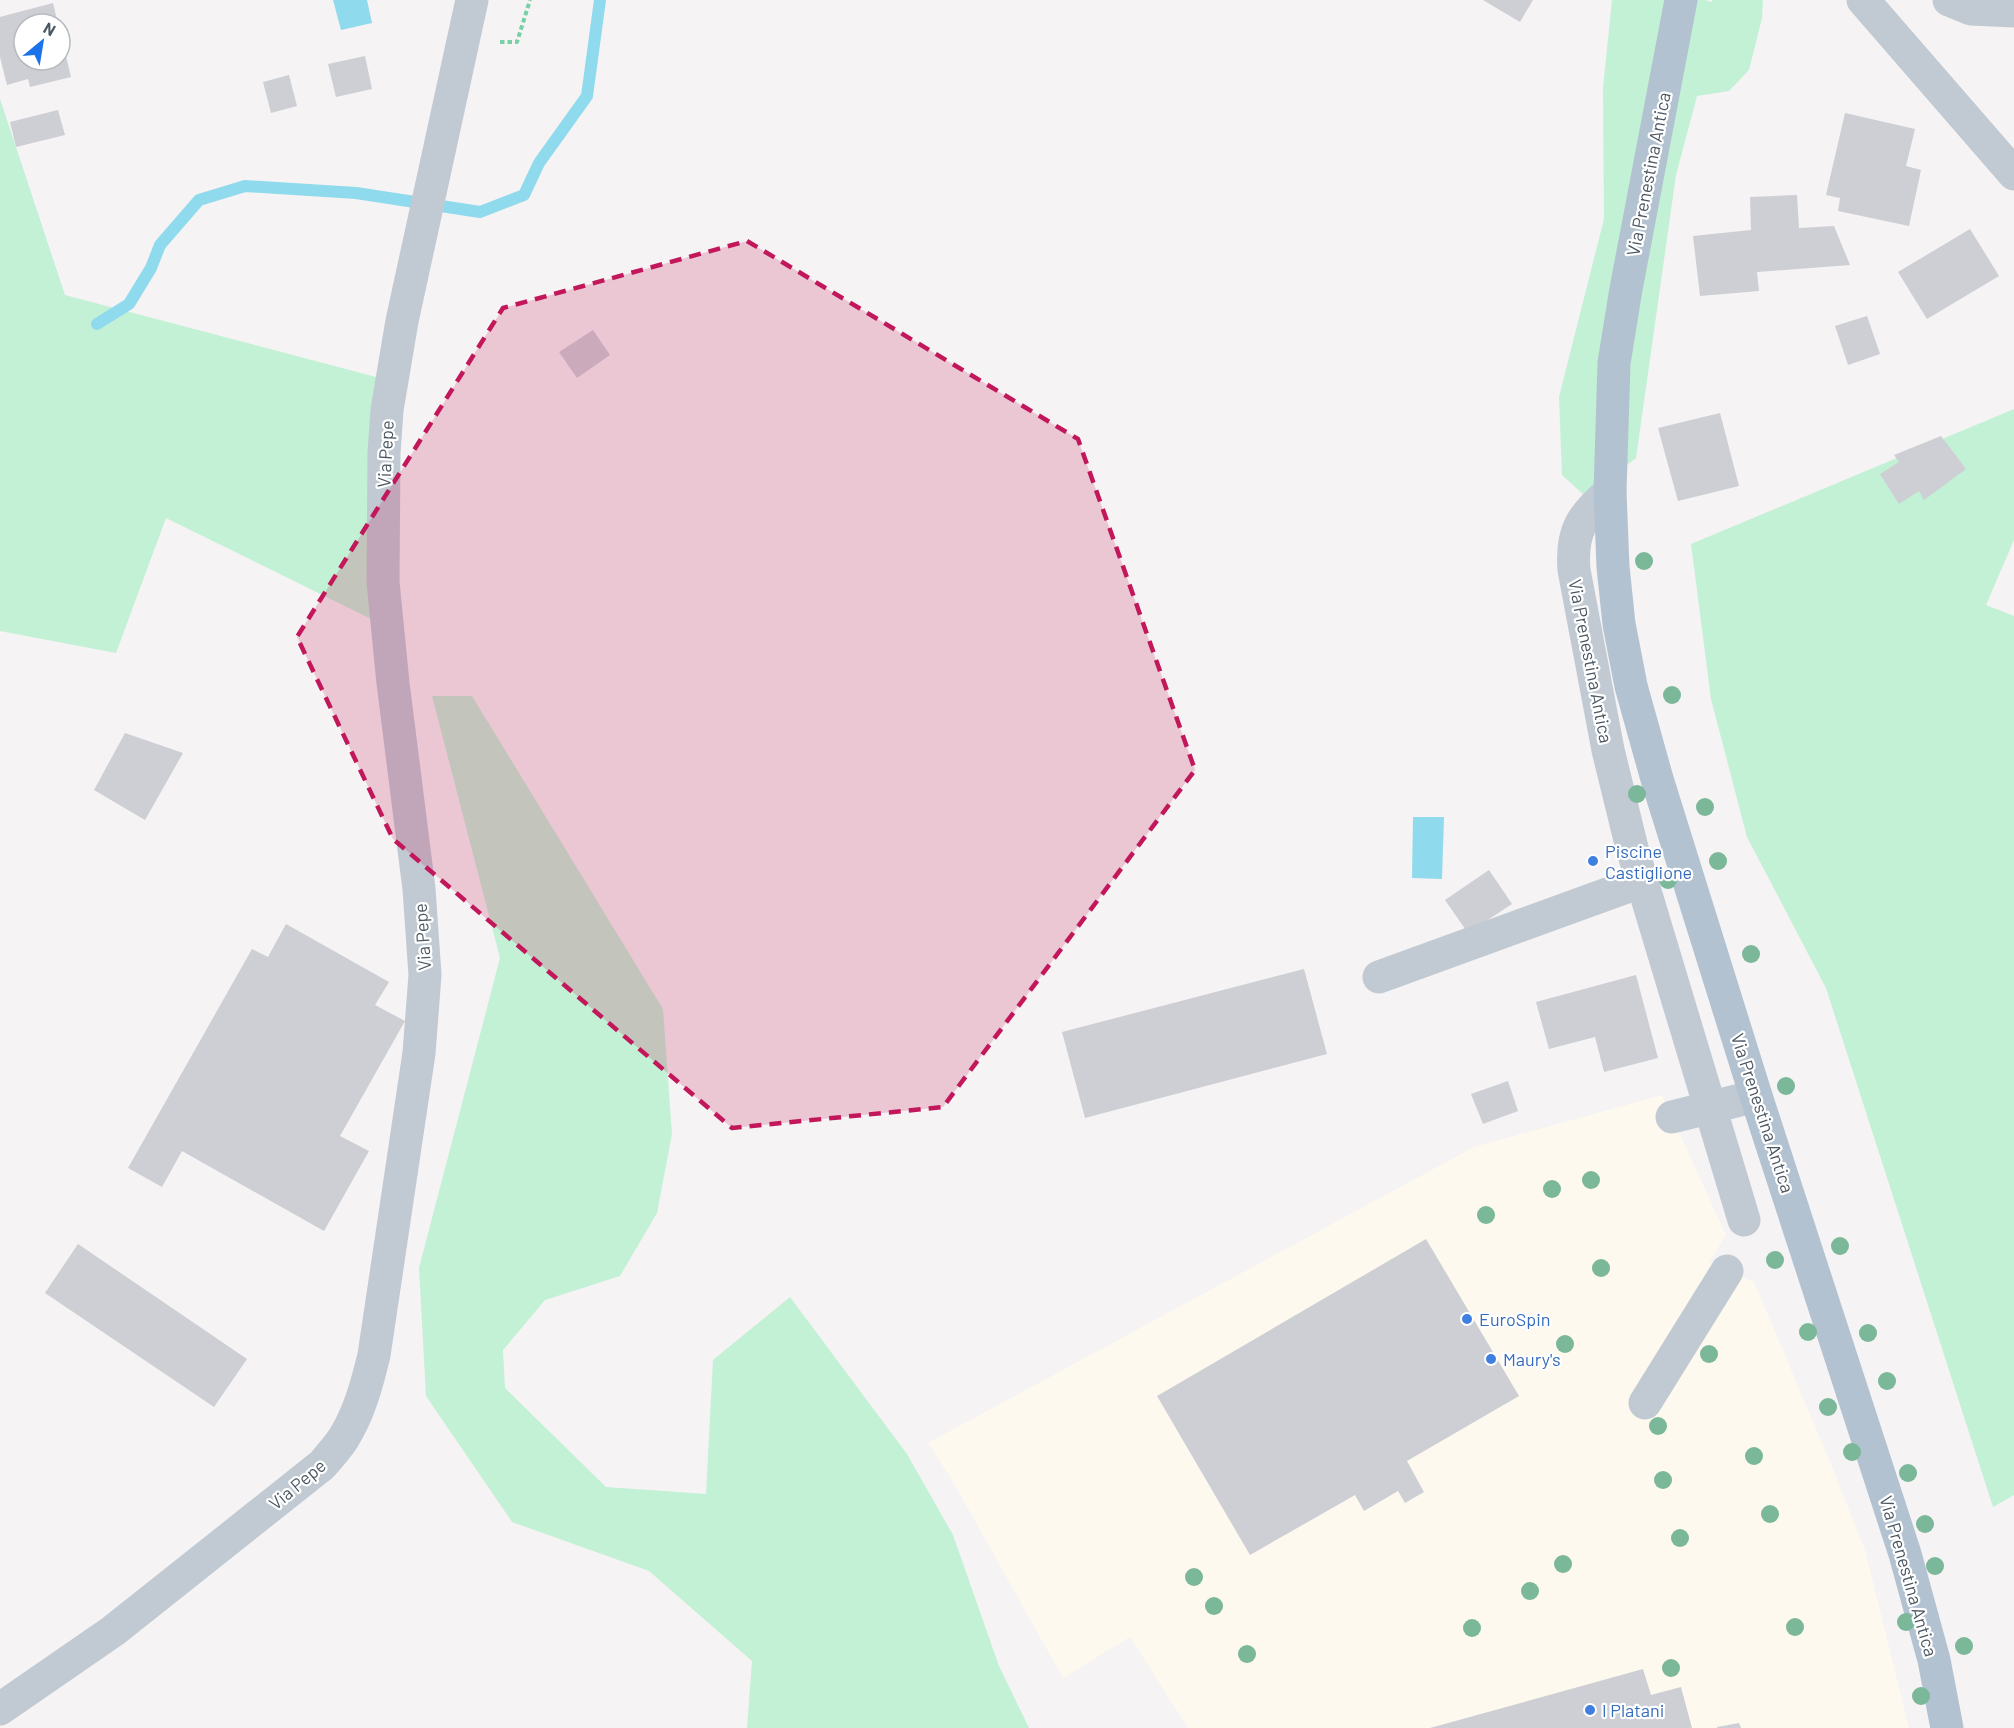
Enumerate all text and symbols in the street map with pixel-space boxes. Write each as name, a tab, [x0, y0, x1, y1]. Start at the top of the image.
north arrow	[12, 12, 72, 72]
text: N	[40, 18, 59, 39]
street label: Via Prenestina Antica	[1621, 90, 1675, 258]
street label: Via Pepe	[372, 420, 398, 488]
street label: Via Prenestina Antica	[1564, 577, 1618, 745]
place label: Piscine Castiglione	[1605, 840, 1692, 883]
marker: Piscine Castiglione	[1586, 854, 1600, 868]
street label: Via Pepe	[409, 903, 435, 971]
street label: Via Prenestina Antica	[1727, 1031, 1799, 1195]
place label: EuroSpin	[1479, 1308, 1551, 1330]
marker: EuroSpin	[1460, 1312, 1474, 1326]
place label: Maury's	[1503, 1348, 1561, 1370]
marker: Maury's	[1484, 1352, 1498, 1366]
street label: Via Pepe	[264, 1454, 330, 1514]
street label: Via Prenestina Antica	[1876, 1493, 1942, 1659]
place label: I Platani	[1602, 1699, 1664, 1721]
marker: I Platani	[1583, 1703, 1597, 1717]

